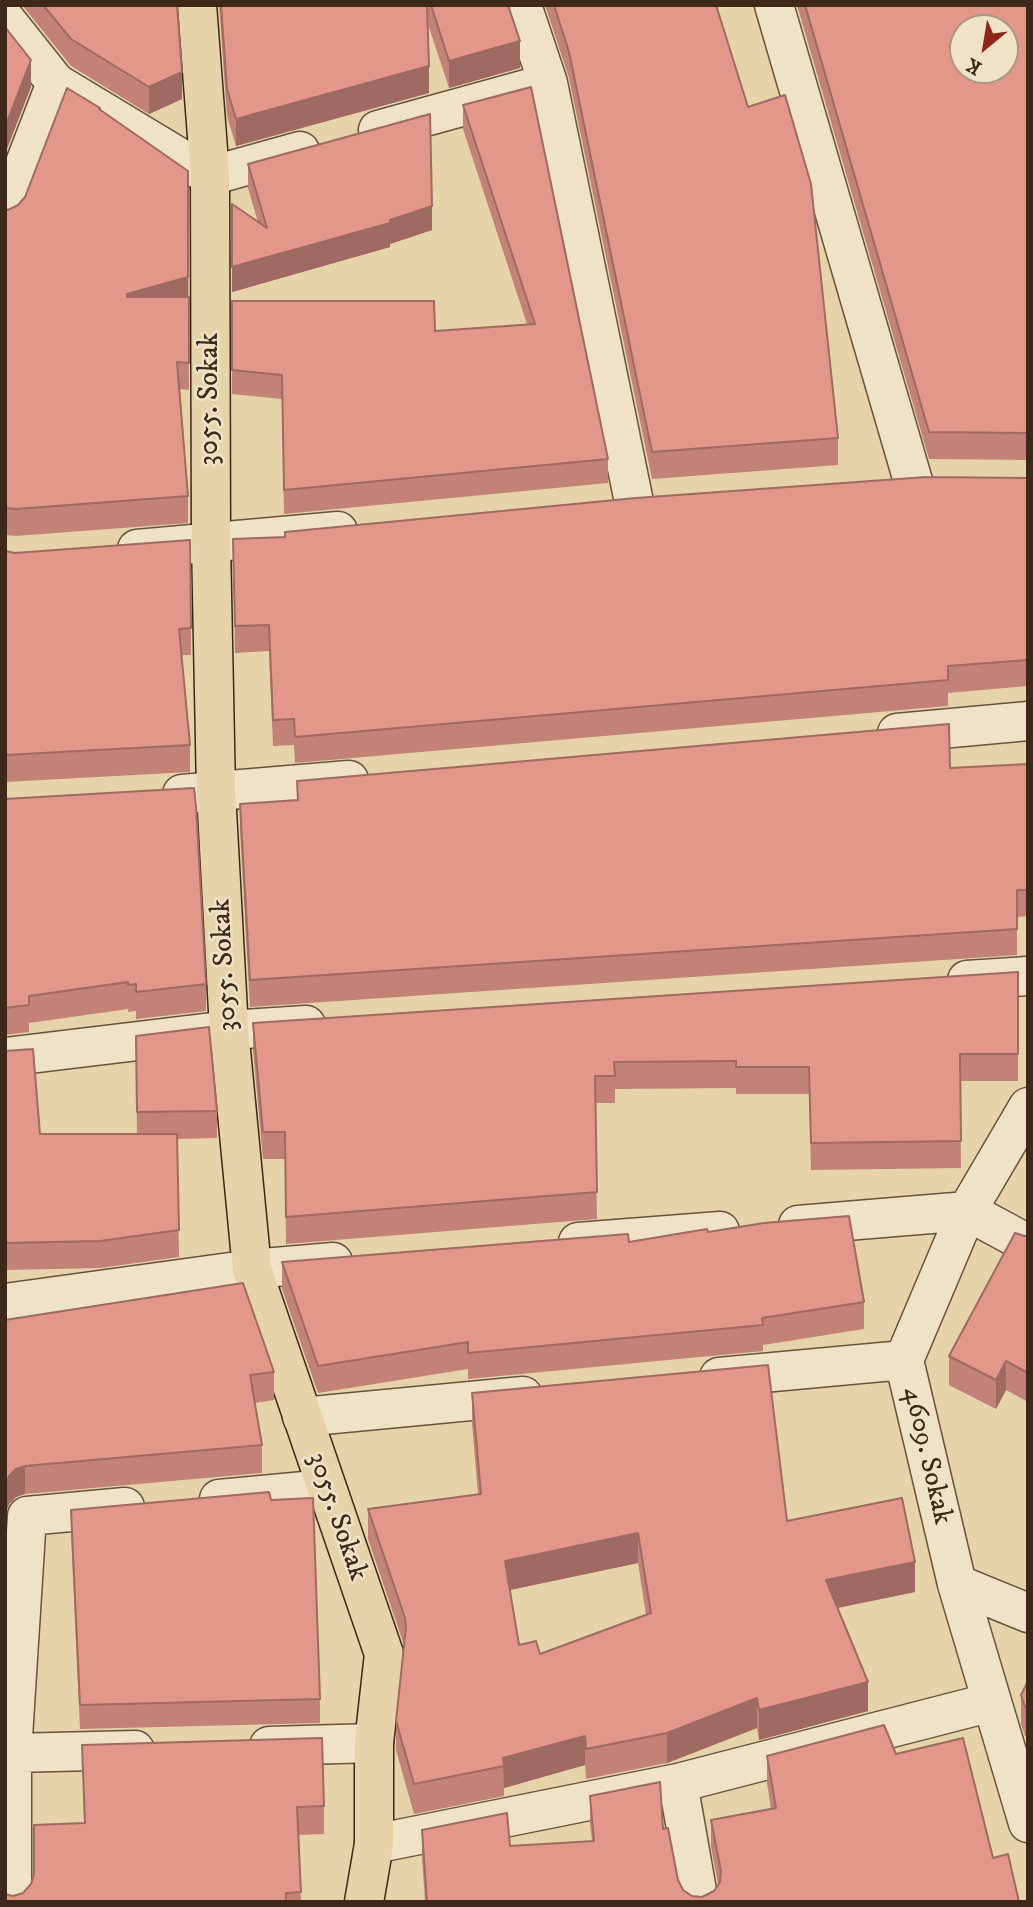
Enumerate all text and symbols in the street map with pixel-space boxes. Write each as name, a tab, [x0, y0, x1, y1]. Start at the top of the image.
north arrow	[949, 14, 1019, 84]
text: K	[963, 53, 986, 79]
street label: 3055. Sokak	[194, 333, 228, 465]
street label: 3055. Sokak	[206, 898, 246, 1032]
street label: 4609. Sokak	[894, 1384, 958, 1528]
street label: 3055. Sokak	[298, 1449, 374, 1585]

